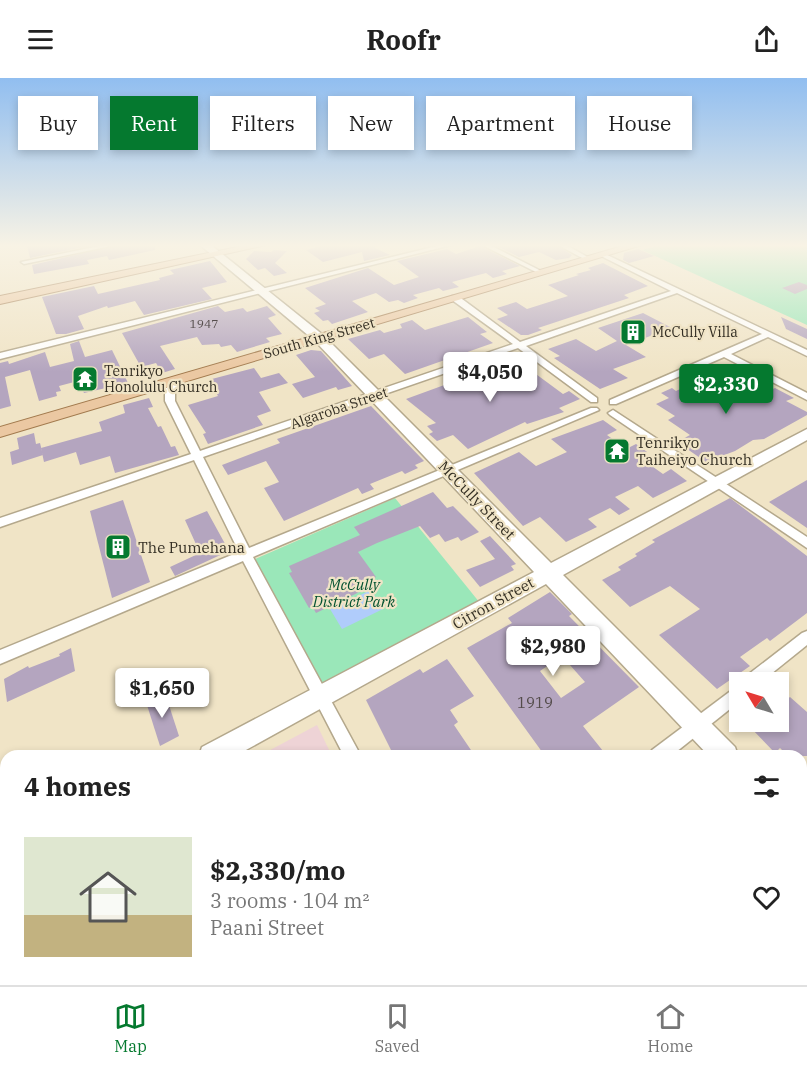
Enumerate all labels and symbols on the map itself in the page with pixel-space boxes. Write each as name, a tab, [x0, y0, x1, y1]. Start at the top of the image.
street label: South King Street	[261, 313, 377, 363]
house number: 1947	[190, 316, 218, 331]
building icon: McCully Villa	[618, 317, 648, 347]
place label: McCully Villa	[652, 323, 738, 341]
pin: $4,050	[441, 352, 539, 403]
place label: Tenrikyo Honolulu Church	[104, 362, 218, 396]
temple icon: Tenrikyo Honolulu Church	[70, 364, 100, 394]
pin: $2,330	[677, 364, 775, 415]
street label: Algaroba Street	[288, 383, 390, 433]
place label: Tenrikyo Taiheiyo Church	[636, 433, 752, 469]
temple icon: Tenrikyo Taiheiyo Church	[602, 436, 632, 466]
street label: McCully Street	[435, 457, 519, 543]
building icon: The Pumehana	[103, 532, 133, 562]
place label: The Pumehana	[138, 538, 245, 557]
street label: Citron Street	[449, 573, 537, 633]
park label: McCully District Park	[312, 575, 395, 611]
pin: $2,980	[504, 626, 602, 677]
pin: $1,650	[113, 668, 211, 719]
north arrow	[729, 672, 789, 732]
house number: 1919	[517, 693, 553, 712]

